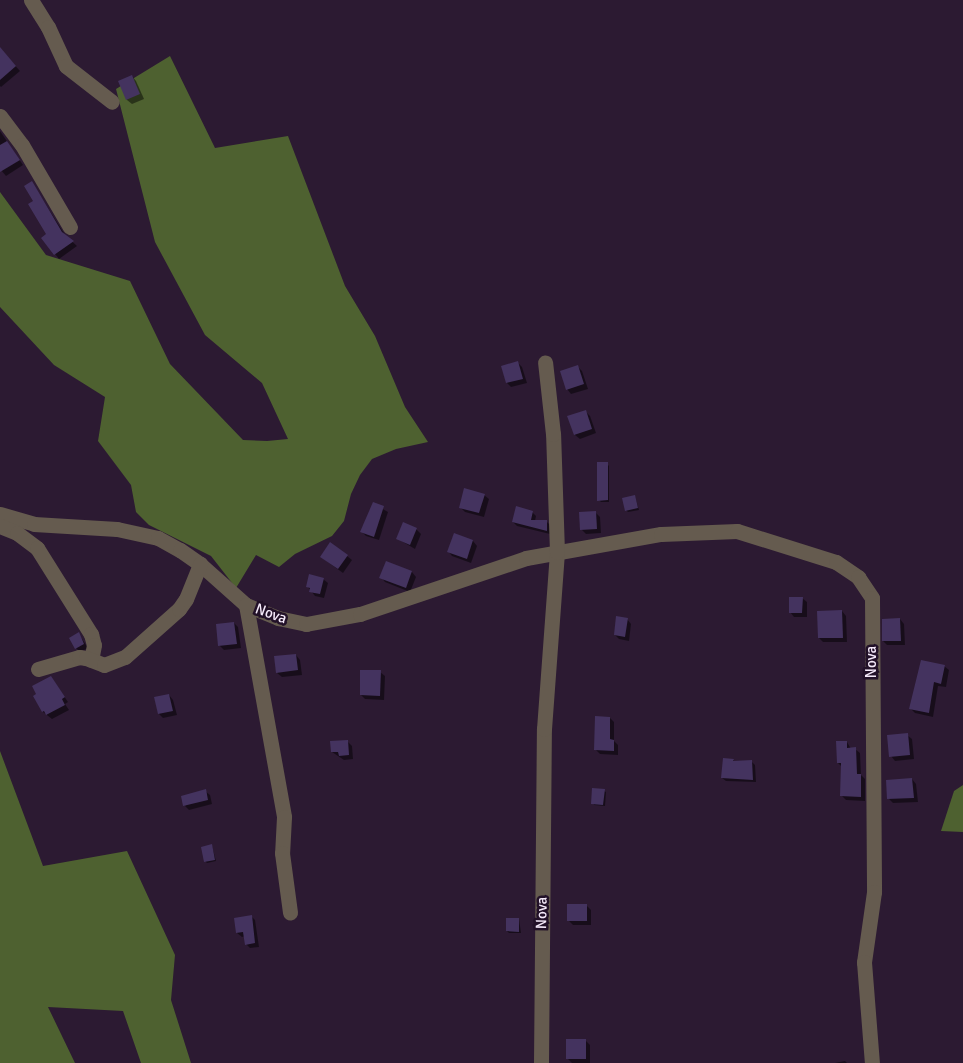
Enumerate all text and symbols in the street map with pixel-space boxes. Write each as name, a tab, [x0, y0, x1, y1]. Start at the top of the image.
street label: Nova	[253, 600, 289, 628]
street label: Nova	[863, 646, 881, 678]
street label: Nova	[533, 897, 551, 929]

